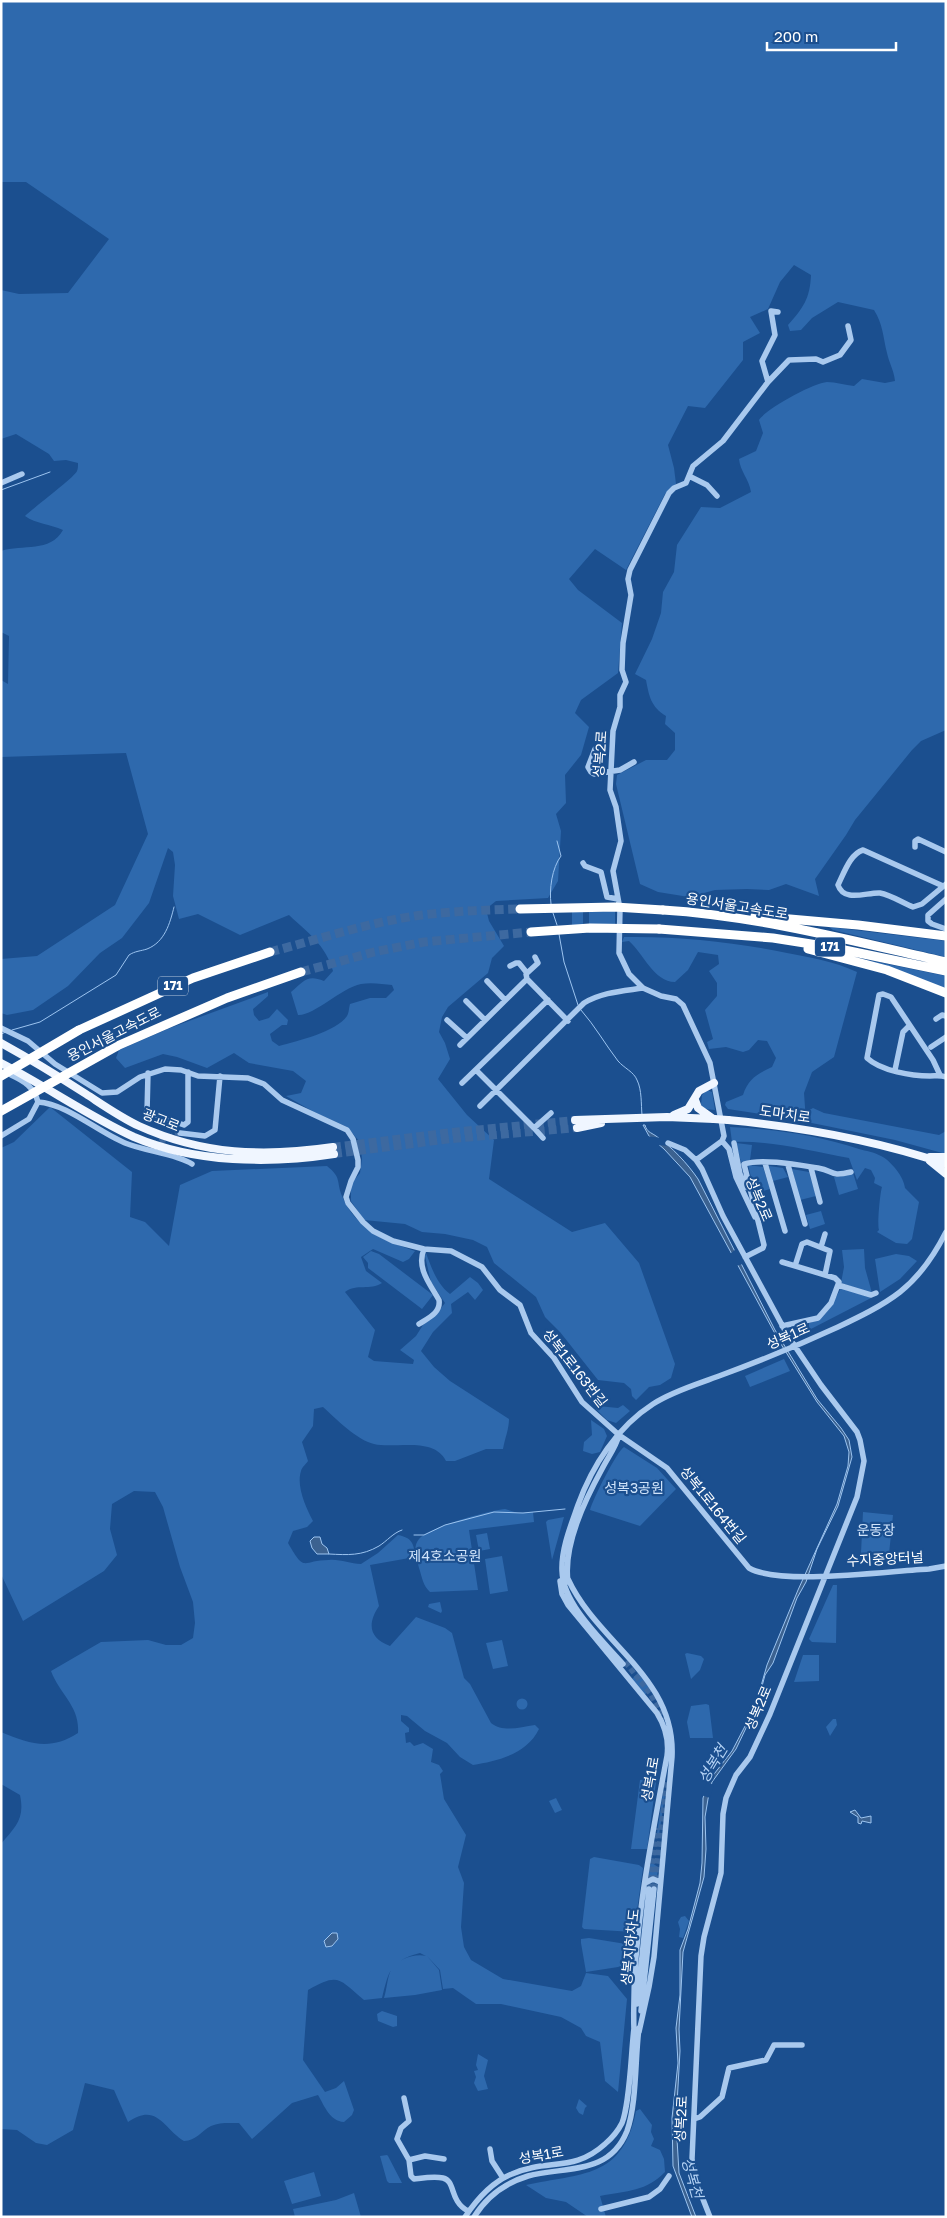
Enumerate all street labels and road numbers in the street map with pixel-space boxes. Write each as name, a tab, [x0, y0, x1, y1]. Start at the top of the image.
street label: 성복2로	[589, 730, 610, 778]
street label: 용인서울고속도로	[685, 889, 789, 922]
road number: 171	[815, 938, 845, 956]
road number: 171	[158, 976, 188, 996]
street label: 용인서울고속도로	[64, 1003, 164, 1065]
street label: 도마치로	[758, 1102, 812, 1126]
street label: 광교로	[140, 1105, 182, 1134]
street label: 성복2로	[742, 1174, 776, 1224]
street label: 성복1로	[764, 1318, 812, 1353]
street label: 성복1로163번길	[540, 1325, 611, 1410]
street label: 성복1로164번길	[677, 1462, 750, 1547]
street label: 수지중앙터널	[846, 1548, 924, 1569]
street label: 성복2로	[741, 1683, 775, 1733]
street label: 성복1로	[637, 1755, 662, 1803]
street label: 성복지하차도	[617, 1908, 642, 1986]
street label: 성복2로	[671, 2095, 690, 2143]
street label: 성복1로	[517, 2142, 565, 2167]

